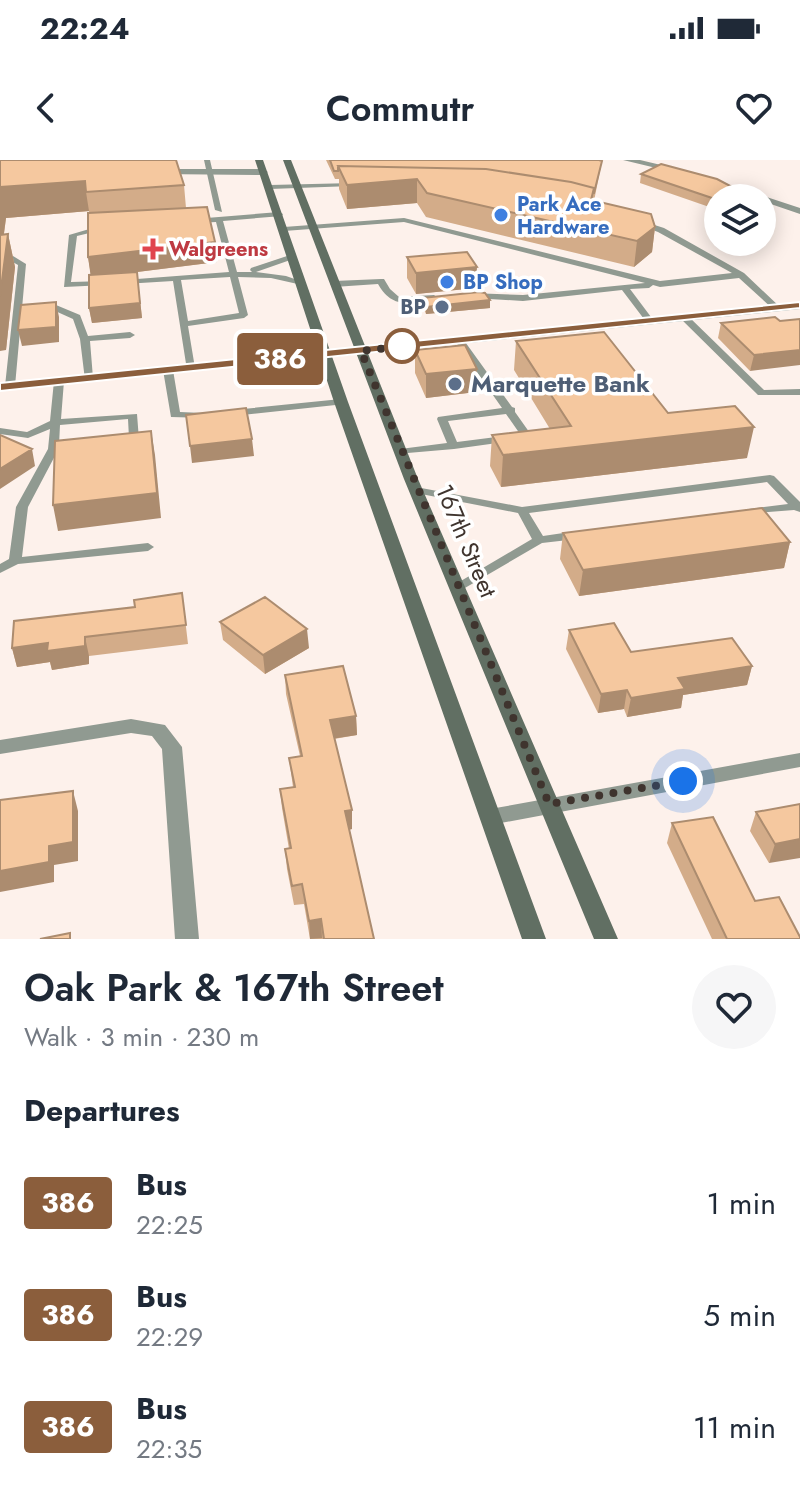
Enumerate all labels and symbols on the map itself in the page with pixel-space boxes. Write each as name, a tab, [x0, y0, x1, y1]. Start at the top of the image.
place label: Park Ace Hardware	[517, 190, 609, 242]
marker: Park Ace Hardware	[492, 206, 510, 224]
place label: Walgreens	[169, 235, 268, 264]
marker: Walgreens	[144, 240, 162, 258]
place label: BP Shop	[463, 268, 543, 297]
marker: BP Shop	[438, 273, 456, 291]
place label: BP	[400, 293, 426, 322]
marker: BP	[433, 298, 451, 316]
unlabelled marker	[385, 329, 419, 363]
line badge: 386	[234, 333, 326, 385]
place label: Marquette Bank	[471, 366, 650, 401]
marker: Marquette Bank	[446, 375, 464, 393]
street label: 167th Street	[427, 479, 506, 603]
your location	[663, 761, 703, 801]

